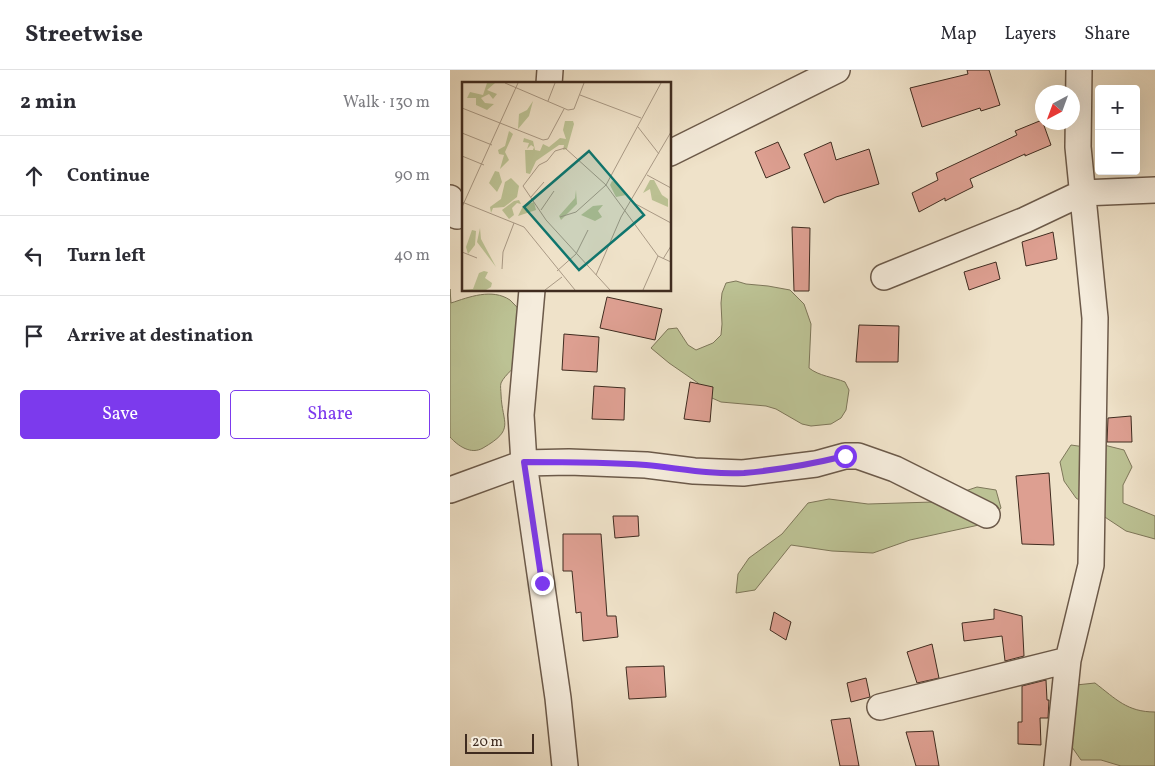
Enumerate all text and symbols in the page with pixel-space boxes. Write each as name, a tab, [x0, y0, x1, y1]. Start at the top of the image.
text: Streetwise	[25, 18, 143, 52]
text: Map	[940, 22, 976, 47]
text: Layers	[1004, 22, 1056, 47]
text: Share	[1084, 22, 1130, 47]
inset map	[462, 82, 671, 291]
north arrow	[1035, 85, 1080, 130]
map controls	[1095, 85, 1140, 175]
button: +	[1095, 85, 1140, 130]
text: 2 min	[20, 88, 77, 117]
text: Walk · 130 m	[343, 92, 430, 114]
button: −	[1095, 130, 1140, 175]
icon: ahead	[20, 162, 48, 190]
text: Continue	[67, 163, 150, 189]
text: 90 m	[394, 165, 430, 187]
icon: left	[20, 242, 48, 270]
text: Turn left	[67, 243, 146, 269]
text: 40 m	[394, 245, 430, 267]
icon: arrive	[20, 322, 48, 350]
text: Arrive at destination	[67, 323, 253, 349]
button: Save	[20, 390, 220, 439]
button: Share	[230, 390, 430, 439]
route start	[834, 445, 857, 468]
route end	[531, 572, 554, 595]
scale bar	[465, 731, 534, 754]
text: 20 m	[472, 733, 503, 752]

